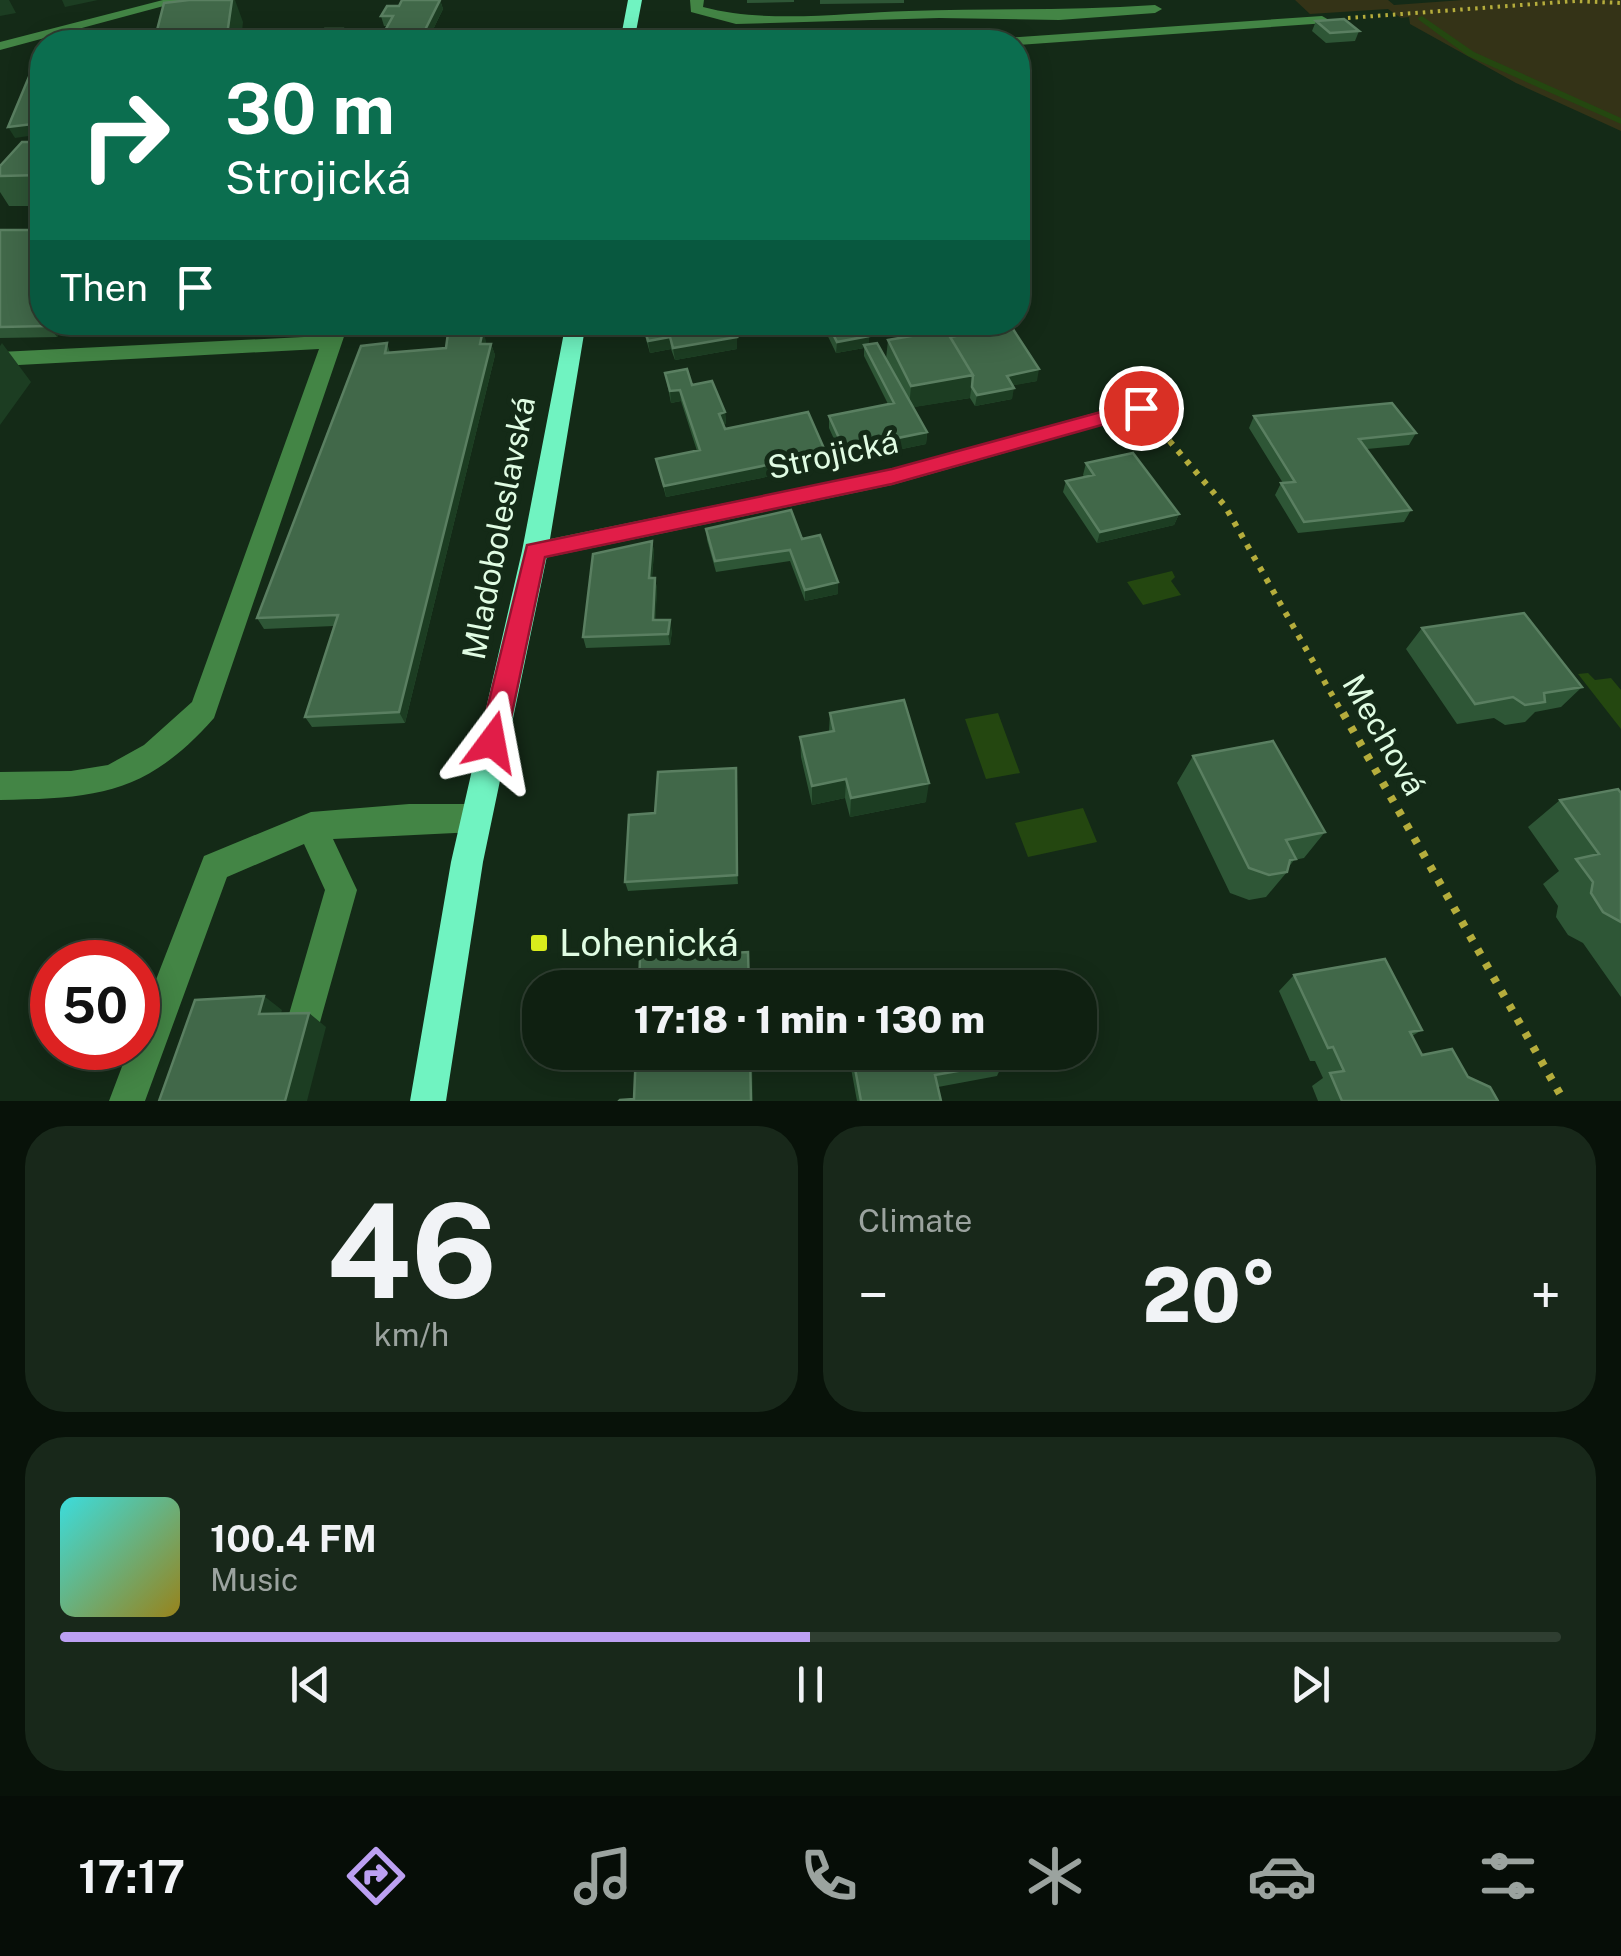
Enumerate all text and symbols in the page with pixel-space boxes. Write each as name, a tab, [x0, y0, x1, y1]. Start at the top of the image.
text: 30 m	[225, 67, 395, 150]
icon: right	[60, 70, 190, 200]
text: Strojická	[225, 151, 411, 204]
icon: arrive	[168, 260, 223, 315]
text: Then	[60, 265, 148, 310]
pin	[1099, 366, 1184, 451]
icon: arrive	[1114, 381, 1169, 436]
street label: Mladoboleslavská	[455, 393, 542, 662]
street label: Strojická	[764, 423, 902, 486]
street label: Mechová	[1335, 668, 1434, 802]
position arrow	[440, 690, 544, 794]
place label: Lohenická	[559, 920, 739, 965]
marker: Lohenická	[528, 932, 550, 954]
speed limit sign: 50	[30, 940, 160, 1070]
text: 17:18 · 1 min · 130 m	[634, 997, 985, 1042]
text: 46	[326, 1175, 497, 1327]
text: Climate	[858, 1202, 972, 1239]
text: 20°	[1142, 1251, 1277, 1339]
text: −	[858, 1263, 889, 1327]
text: +	[1530, 1263, 1561, 1327]
text: km/h	[374, 1316, 449, 1353]
text: 100.4 FM	[210, 1516, 377, 1561]
text: Music	[210, 1561, 298, 1598]
icon: previous	[283, 1657, 338, 1712]
icon: pause	[783, 1657, 838, 1712]
icon: next	[1283, 1657, 1338, 1712]
icon: directions	[341, 1841, 411, 1911]
icon: music	[568, 1841, 638, 1911]
icon: phone	[794, 1841, 864, 1911]
icon: climate	[1020, 1841, 1090, 1911]
icon: car	[1247, 1841, 1317, 1911]
icon: filters	[1473, 1841, 1543, 1911]
text: 17:17	[78, 1850, 185, 1903]

